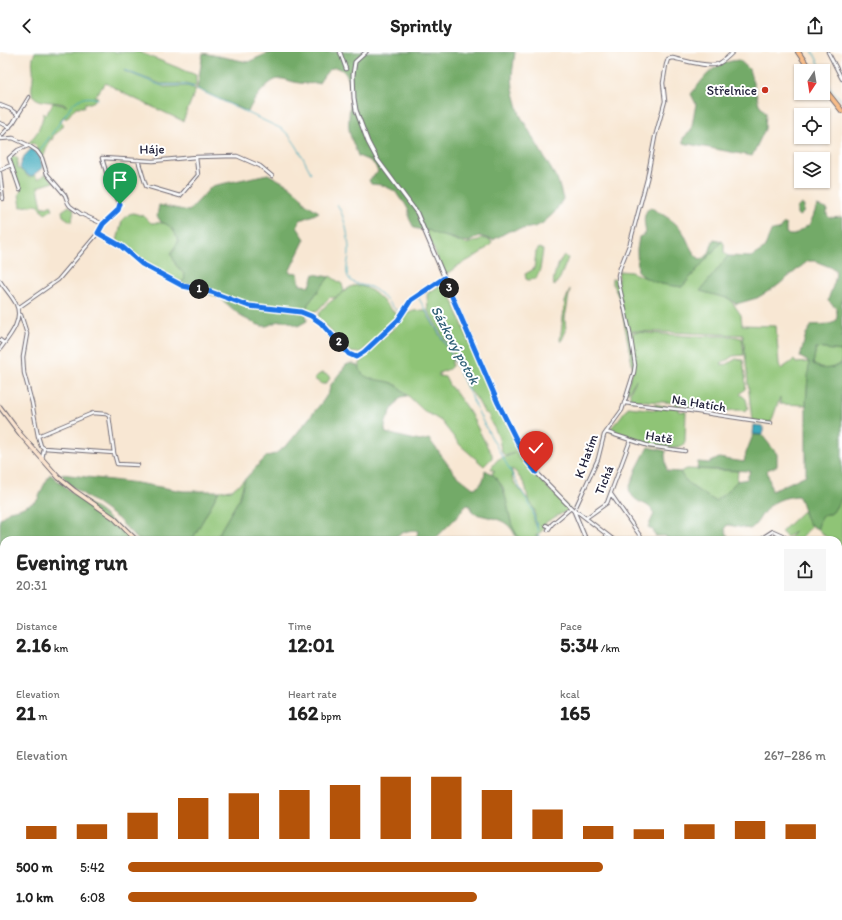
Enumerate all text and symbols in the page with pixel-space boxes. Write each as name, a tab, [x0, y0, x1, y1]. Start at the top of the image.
icon: back	[16, 15, 38, 37]
text: Sprintly	[390, 15, 452, 37]
icon: share	[804, 15, 826, 37]
north arrow	[794, 64, 830, 100]
map controls	[794, 64, 830, 188]
place label: Střelnice	[707, 83, 757, 98]
marker: Střelnice	[760, 85, 770, 95]
button: locate	[794, 108, 830, 144]
street label: Háje	[139, 141, 165, 157]
button: layers	[794, 152, 830, 188]
pin	[103, 163, 137, 204]
icon: arrive	[109, 169, 131, 191]
pin: 3	[439, 278, 459, 298]
pin: 1	[189, 279, 209, 299]
text: 3	[446, 281, 452, 294]
text: 1	[196, 282, 202, 295]
water label: Sázkový potok	[427, 303, 483, 388]
pin: 2	[329, 332, 349, 352]
text: 2	[336, 335, 342, 348]
street label: Na Hatích	[671, 391, 727, 415]
street label: Hatě	[645, 427, 673, 447]
pin	[519, 431, 553, 472]
street label: K Hatím	[571, 432, 601, 480]
icon: check	[525, 437, 547, 459]
street label: Tichá	[591, 463, 617, 497]
text: Evening run	[16, 549, 128, 576]
button: share	[784, 549, 826, 591]
text: 20:31	[16, 578, 47, 593]
text: Distance	[16, 620, 57, 633]
text: Time	[288, 620, 311, 633]
text: Pace	[560, 620, 582, 633]
text: 2.16	[16, 633, 51, 657]
text: 12:01	[288, 633, 334, 657]
text: 5:34	[560, 633, 598, 657]
text: km	[51, 642, 68, 655]
text: /km	[598, 642, 620, 655]
text: Elevation	[16, 688, 60, 701]
text: Heart rate	[288, 688, 337, 701]
text: kcal	[560, 688, 580, 701]
text: 21	[16, 701, 36, 725]
text: 162	[288, 701, 318, 725]
text: 165	[560, 701, 590, 725]
text: m	[36, 710, 48, 723]
text: bpm	[318, 710, 341, 723]
text: Elevation	[16, 748, 68, 763]
text: 267–286 m	[764, 748, 826, 763]
text: 500 m	[16, 860, 53, 875]
text: 5:42	[80, 860, 105, 875]
text: 1.0 km	[16, 890, 53, 905]
text: 6:08	[80, 890, 105, 905]

